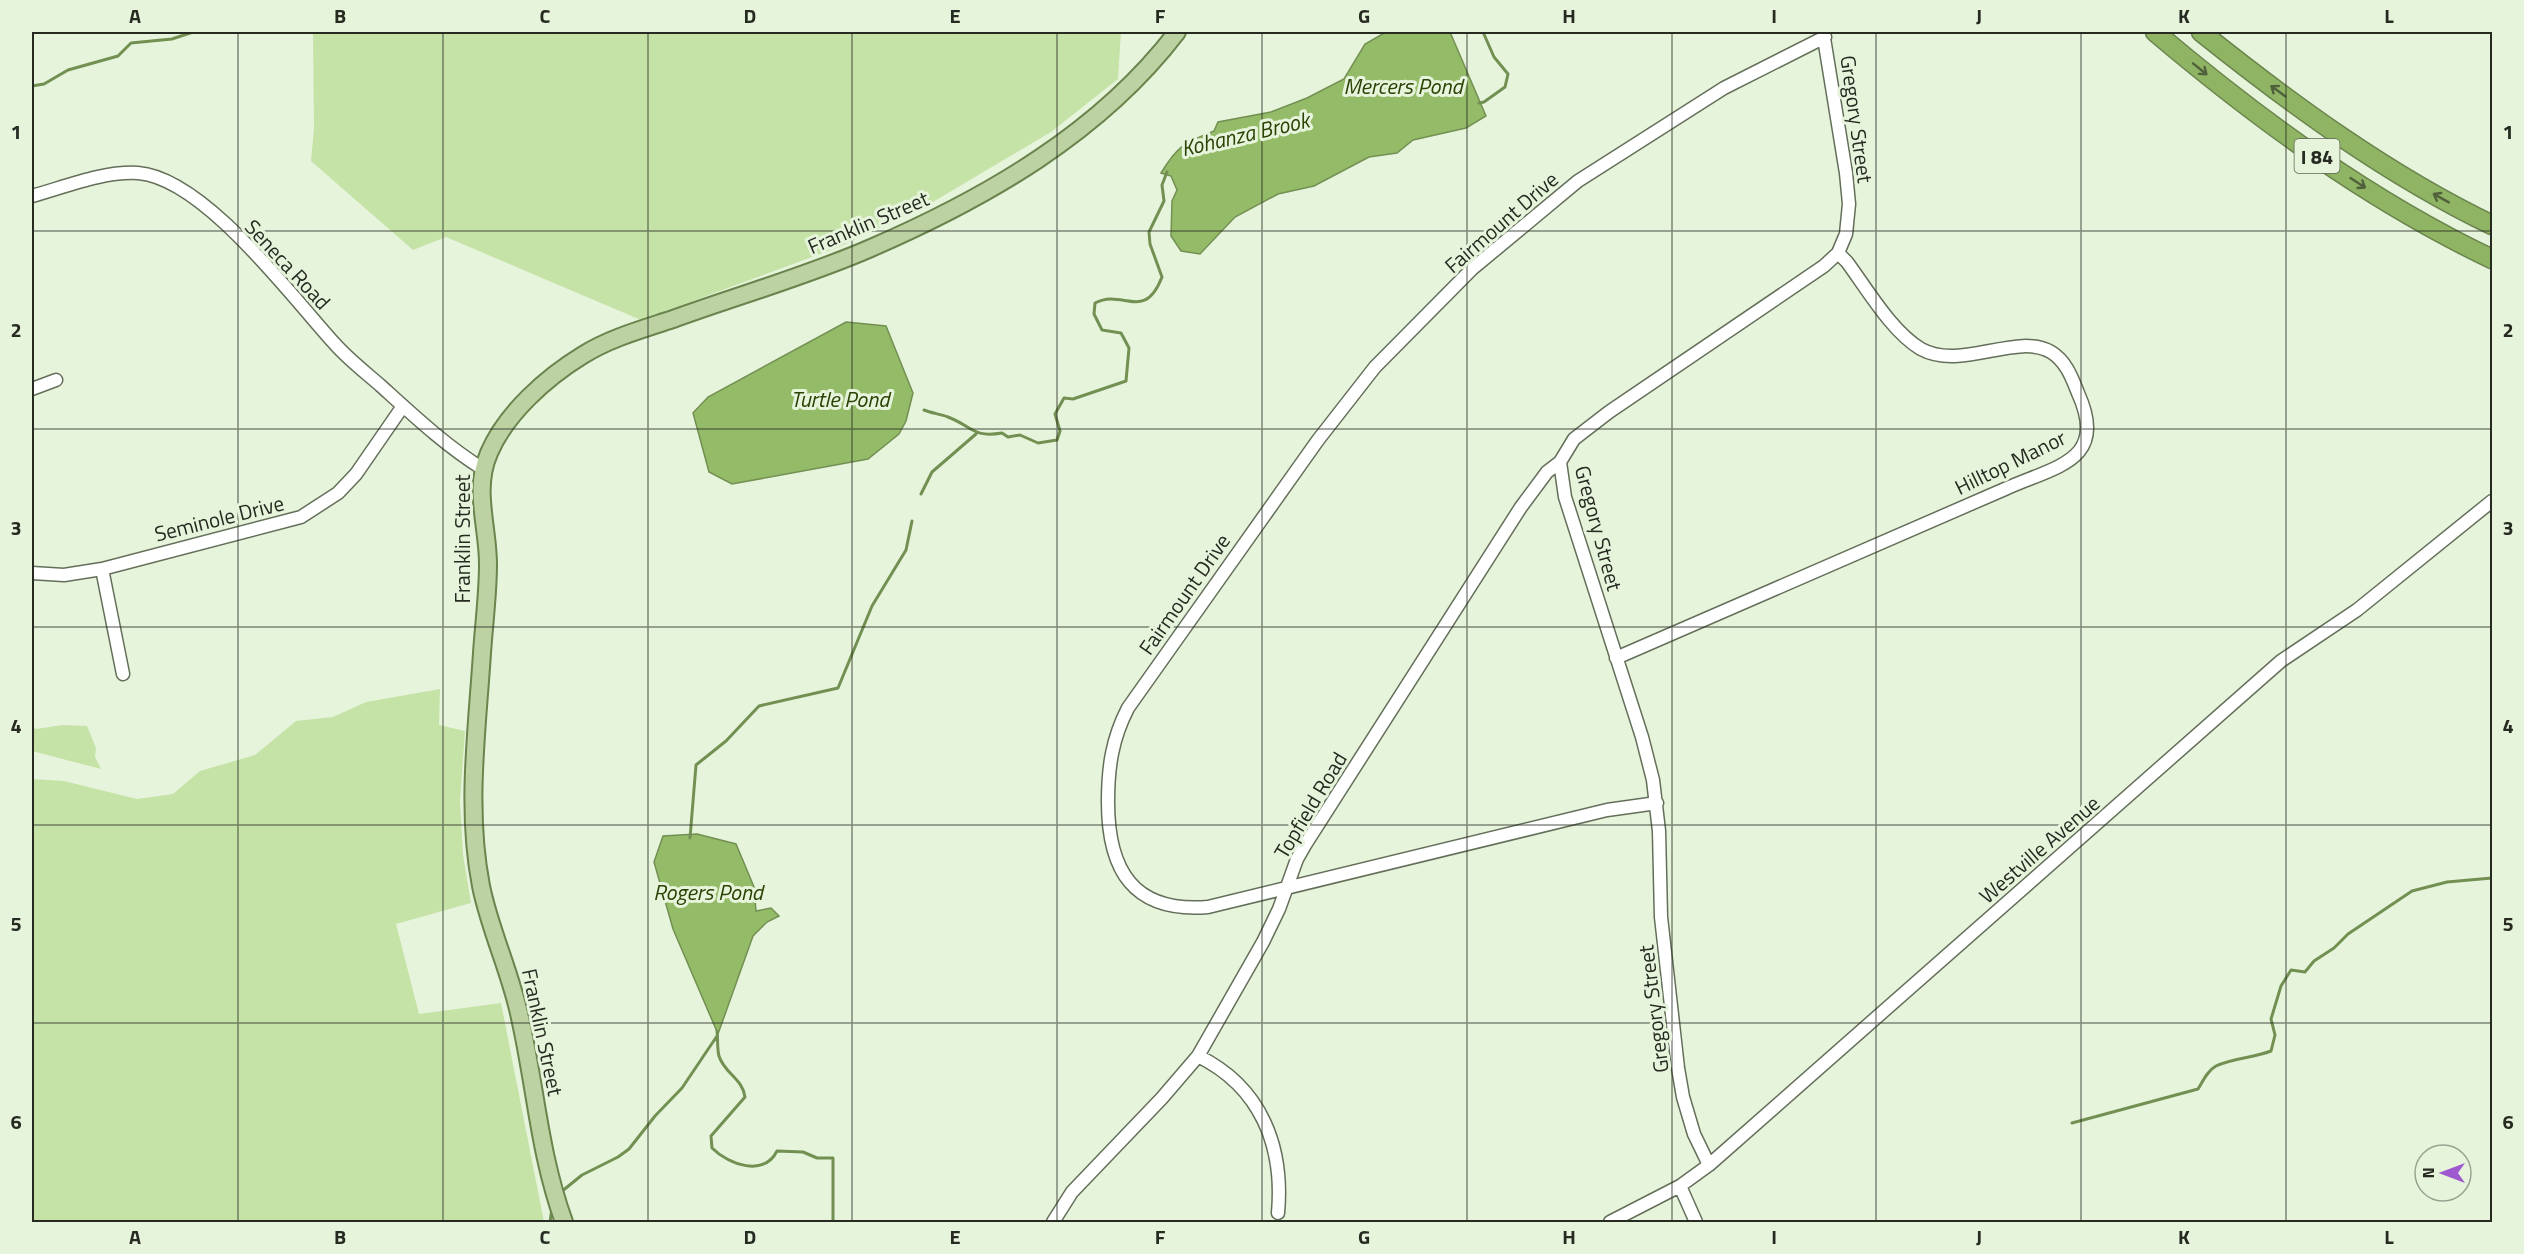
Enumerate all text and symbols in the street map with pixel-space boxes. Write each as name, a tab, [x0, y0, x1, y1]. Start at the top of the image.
text: A	[129, 0, 141, 31]
text: B	[334, 0, 346, 31]
text: C	[540, 0, 551, 31]
text: D	[744, 0, 756, 31]
text: E	[949, 0, 961, 31]
text: F	[1155, 0, 1166, 31]
text: G	[1358, 0, 1370, 31]
text: H	[1562, 0, 1576, 31]
text: I	[1771, 0, 1777, 31]
text: J	[1976, 0, 1982, 31]
text: K	[2178, 0, 2190, 31]
text: L	[2384, 0, 2394, 31]
street label: Gregory Street	[1832, 53, 1882, 186]
one-way arrow	[2192, 62, 2208, 75]
water label: Mercers Pond	[1344, 69, 1465, 103]
one-way arrow	[2270, 85, 2286, 97]
water label: Kohanza Brook	[1178, 102, 1315, 165]
text: 1	[10, 116, 22, 147]
text: 1	[2502, 116, 2514, 147]
road number: I 84	[2294, 139, 2340, 173]
street label: Fairmount Drive	[1437, 163, 1565, 281]
one-way arrow	[2350, 177, 2366, 189]
street label: Franklin Street	[802, 182, 934, 262]
one-way arrow	[2433, 192, 2450, 204]
street label: Seneca Road	[238, 212, 338, 316]
text: 2	[10, 314, 22, 345]
text: 2	[2502, 314, 2514, 345]
water label: Turtle Pond	[791, 382, 892, 416]
street label: Hilltop Manor	[1949, 421, 2071, 503]
street label: Gregory Street	[1567, 462, 1631, 595]
street label: Franklin Street	[446, 474, 478, 604]
street label: Seminole Drive	[151, 486, 287, 550]
text: 3	[10, 512, 22, 543]
text: 3	[2502, 512, 2514, 543]
street label: Fairmount Drive	[1130, 527, 1238, 661]
text: 4	[10, 710, 22, 741]
text: 4	[2502, 710, 2514, 741]
street label: Topfield Road	[1266, 746, 1354, 864]
street label: Westville Avenue	[1971, 787, 2107, 911]
water label: Rogers Pond	[653, 875, 766, 909]
text: 5	[10, 908, 22, 939]
text: 5	[2502, 908, 2514, 939]
street label: Gregory Street	[1629, 943, 1677, 1075]
street label: Franklin Street	[514, 965, 572, 1099]
text: 6	[10, 1106, 22, 1137]
text: 6	[2502, 1106, 2514, 1137]
north arrow	[2413, 1143, 2473, 1203]
text: N	[2416, 1167, 2440, 1179]
text: A	[129, 1221, 141, 1252]
text: B	[334, 1221, 346, 1252]
text: C	[540, 1221, 551, 1252]
text: D	[744, 1221, 756, 1252]
text: E	[949, 1221, 961, 1252]
text: F	[1155, 1221, 1166, 1252]
text: G	[1358, 1221, 1370, 1252]
text: H	[1562, 1221, 1576, 1252]
text: I	[1771, 1221, 1777, 1252]
text: J	[1976, 1221, 1982, 1252]
text: K	[2178, 1221, 2190, 1252]
text: L	[2384, 1221, 2394, 1252]

